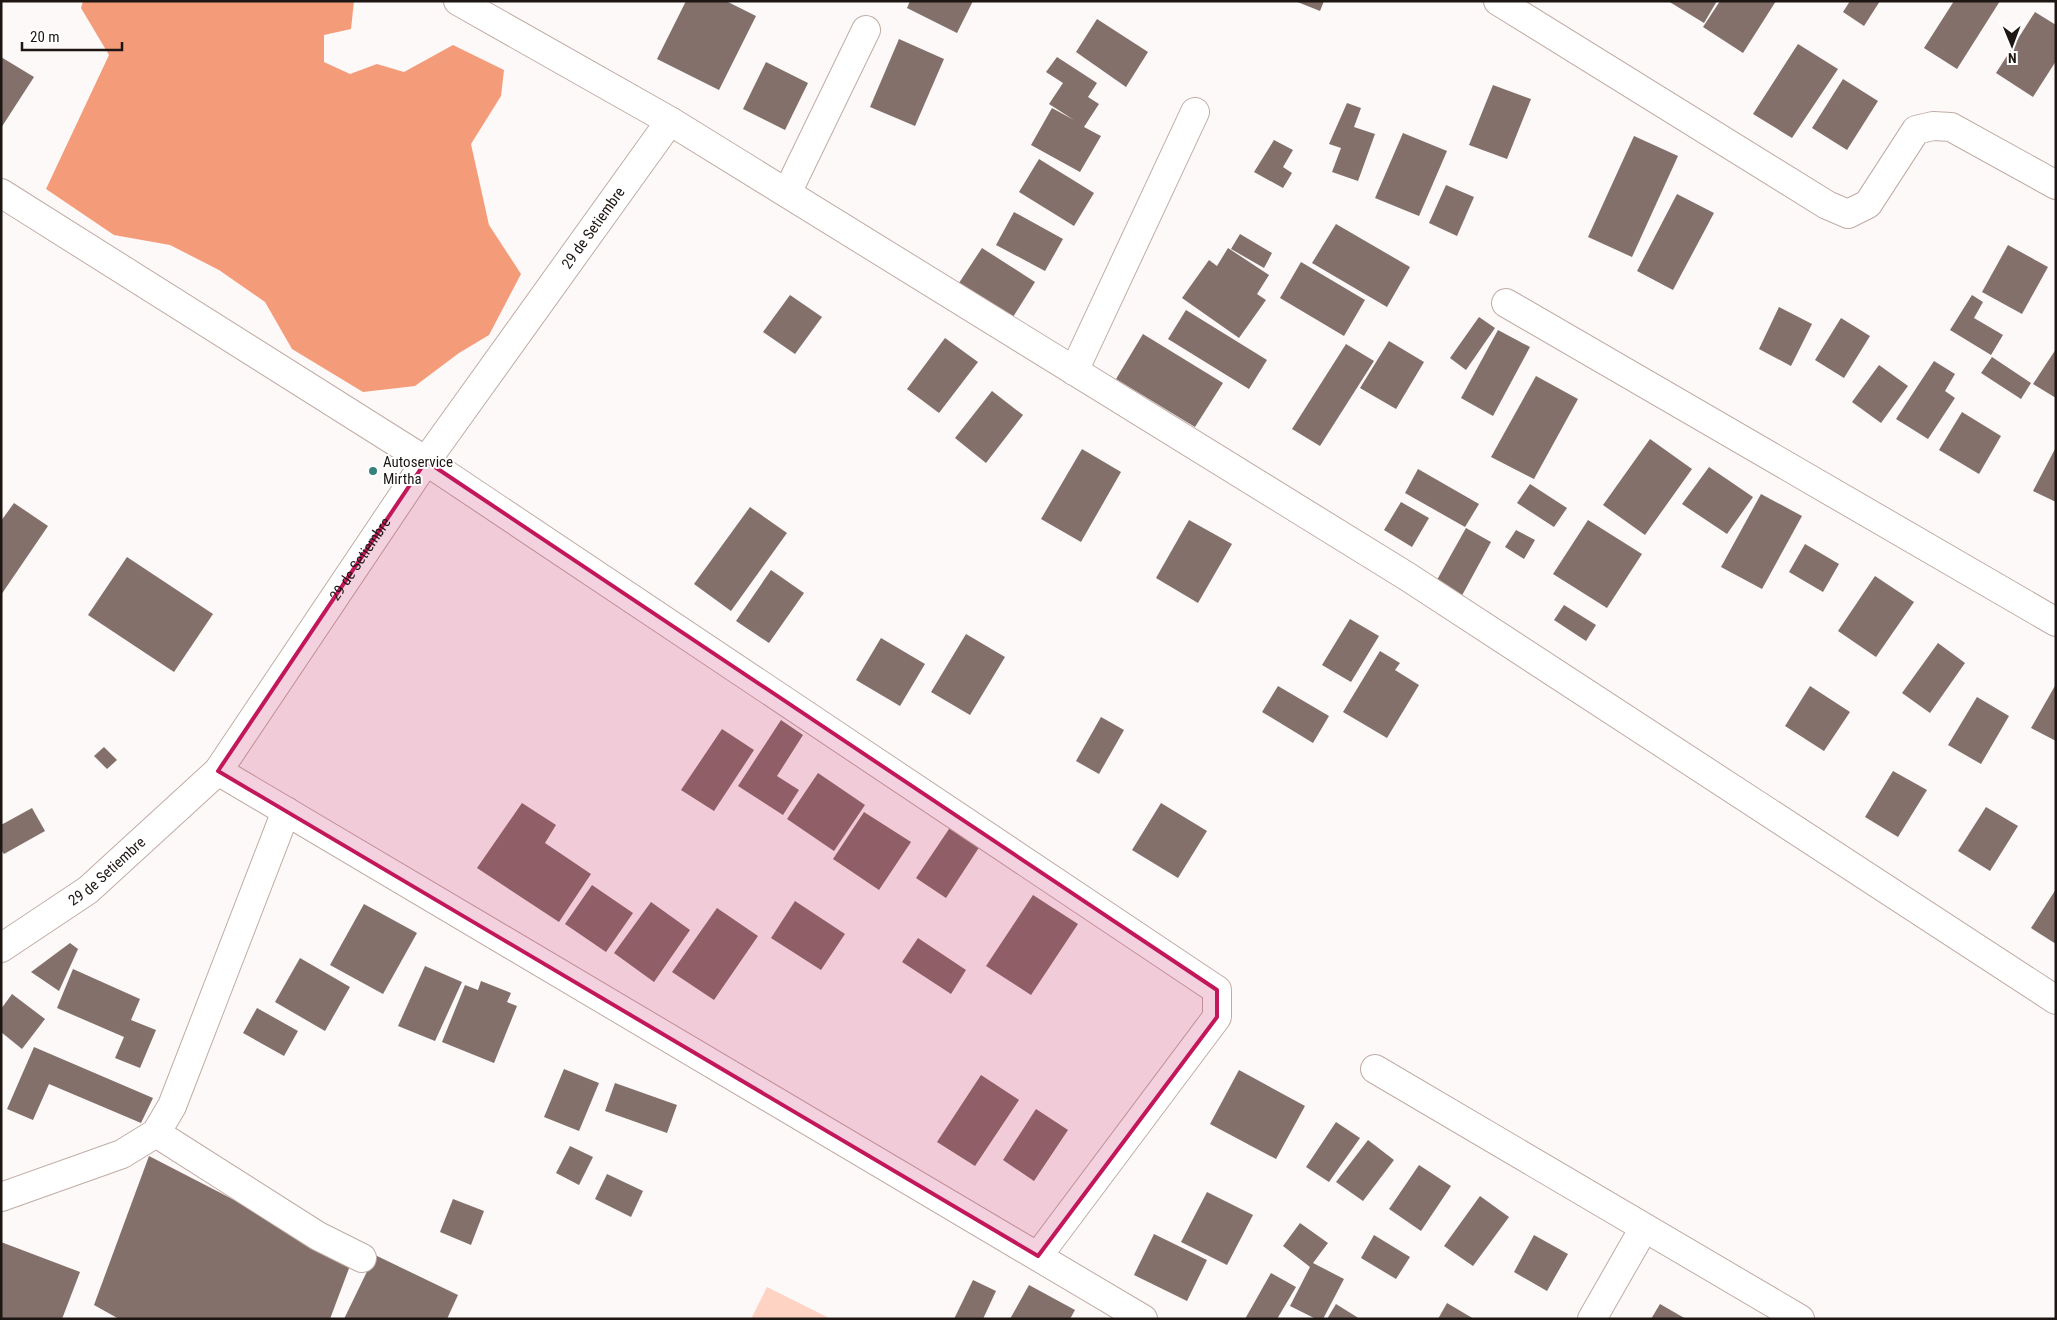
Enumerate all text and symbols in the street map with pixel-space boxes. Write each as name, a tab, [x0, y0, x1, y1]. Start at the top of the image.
scale bar	[22, 20, 122, 52]
north arrow	[1987, 20, 2037, 70]
text: 20 m	[30, 28, 60, 46]
text: N	[2008, 50, 2017, 66]
street label: 29 de Setiembre	[558, 184, 629, 272]
place label: Autoservice Mirtha	[383, 453, 453, 488]
marker: Autoservice Mirtha	[367, 465, 379, 477]
street label: 29 de Setiembre	[326, 514, 394, 604]
street label: 29 de Setiembre	[65, 833, 149, 909]

